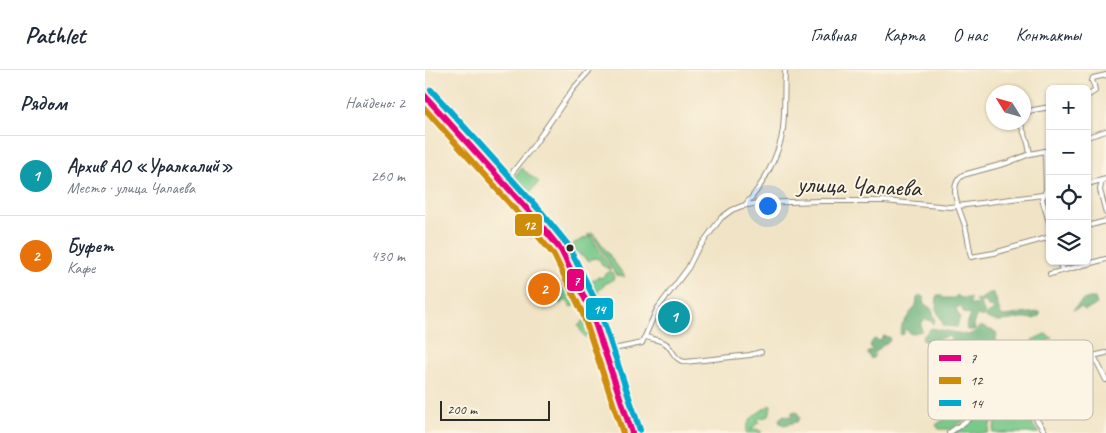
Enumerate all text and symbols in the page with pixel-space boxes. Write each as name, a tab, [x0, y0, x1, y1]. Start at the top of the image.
text: Pathlet	[25, 20, 85, 50]
text: Главная	[811, 24, 856, 46]
text: Карта	[884, 24, 925, 46]
text: О нас	[953, 24, 988, 46]
text: Контакты	[1016, 24, 1081, 46]
north arrow	[986, 85, 1031, 130]
map controls	[1046, 85, 1091, 265]
button: +	[1046, 85, 1091, 130]
text: Рядом	[20, 90, 67, 116]
text: Найдено: 2	[345, 93, 405, 113]
button: −	[1046, 130, 1091, 175]
text: Архив АО «Уралкалий»	[67, 154, 233, 178]
text: 1	[32, 166, 40, 186]
text: 260 m	[371, 166, 405, 186]
street label: улица Чапаева	[794, 168, 924, 204]
button: locate	[1046, 175, 1091, 220]
text: Место · улица Чапаева	[67, 178, 195, 198]
your location	[755, 193, 781, 219]
line badge: 12	[514, 213, 543, 237]
text: 12	[523, 217, 537, 234]
button: layers	[1046, 220, 1091, 265]
text: Буфет	[67, 234, 113, 258]
unlabelled marker	[565, 243, 575, 253]
text: 2	[32, 246, 40, 266]
text: 430 m	[371, 246, 405, 266]
text: Кафе	[67, 258, 95, 278]
line badge: 7	[566, 268, 585, 292]
pin: 2	[528, 270, 560, 308]
text: 7	[573, 272, 581, 289]
line badge: 14	[585, 297, 614, 321]
pin: 1	[658, 298, 690, 336]
text: 14	[593, 301, 607, 318]
legend	[928, 340, 1093, 420]
text: 7	[970, 350, 977, 367]
text: 12	[970, 372, 984, 389]
text: 14	[970, 395, 984, 412]
scale bar	[440, 398, 550, 421]
text: 200 m	[447, 401, 477, 418]

